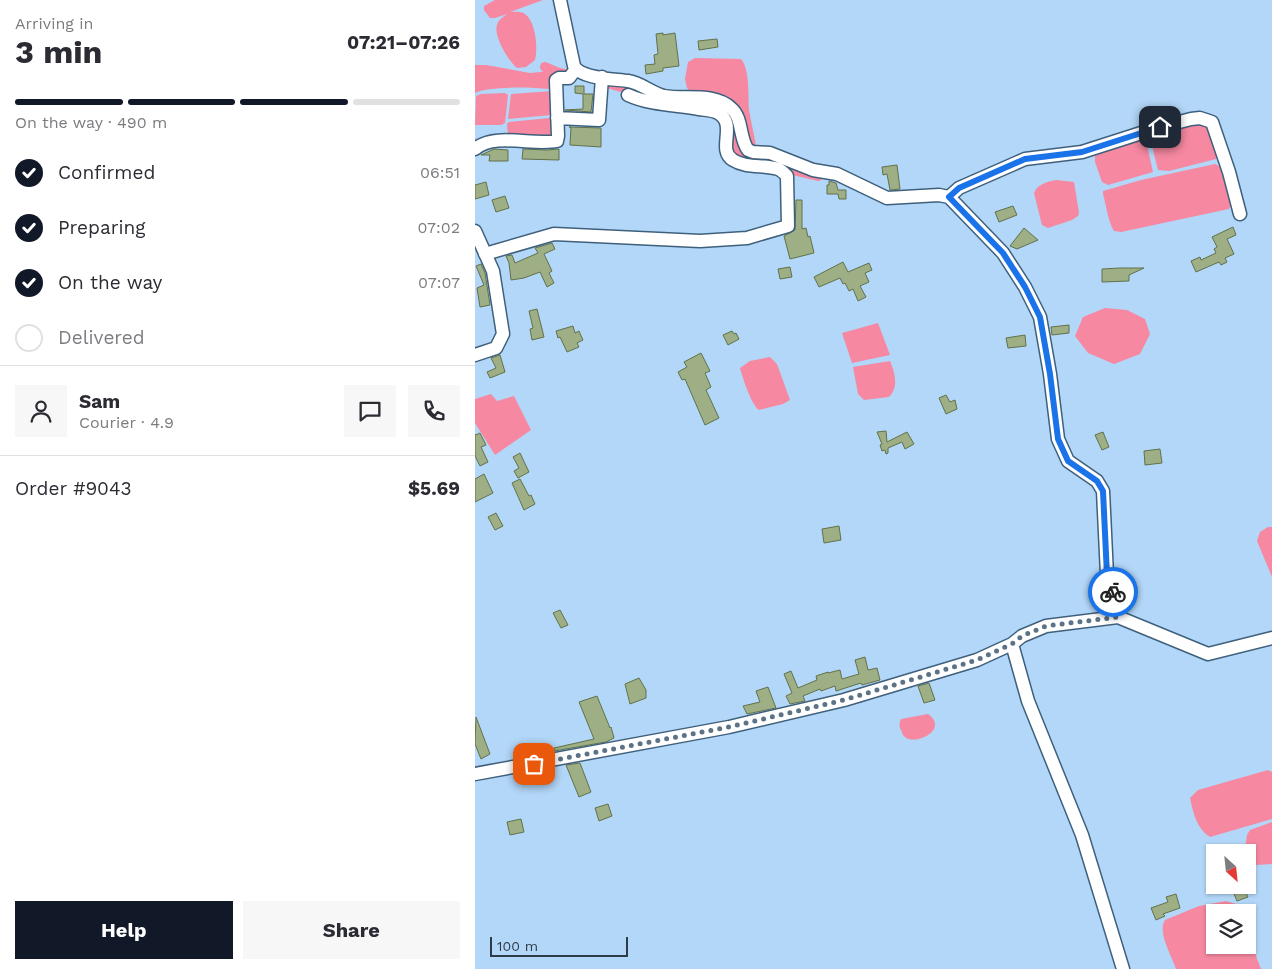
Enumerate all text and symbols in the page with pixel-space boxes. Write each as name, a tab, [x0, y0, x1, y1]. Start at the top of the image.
text: Arriving in	[15, 14, 93, 33]
text: 07:21–07:26	[347, 31, 460, 54]
text: 3 min	[15, 33, 102, 71]
pin	[1139, 106, 1181, 148]
text: On the way · 490 m	[15, 113, 167, 132]
icon: home	[1146, 113, 1174, 141]
icon: check	[15, 159, 43, 187]
text: Confirmed	[58, 161, 155, 184]
text: 06:51	[420, 163, 460, 182]
icon: check	[15, 214, 43, 242]
text: Preparing	[58, 216, 145, 239]
text: 07:02	[417, 218, 460, 237]
icon: check	[15, 269, 43, 297]
text: On the way	[58, 271, 162, 294]
text: 07:07	[418, 273, 460, 292]
text: Delivered	[58, 326, 145, 349]
button: person	[15, 385, 67, 437]
button: chat	[344, 385, 396, 437]
button: phone	[408, 385, 460, 437]
text: Sam	[79, 390, 120, 413]
text: Courier · 4.9	[79, 413, 174, 432]
text: Order #9043	[15, 477, 132, 500]
text: $5.69	[408, 477, 460, 500]
courier	[1088, 567, 1138, 617]
icon: bike	[1099, 578, 1127, 606]
pin	[513, 743, 555, 785]
icon: bag	[520, 750, 548, 778]
north arrow	[1206, 844, 1256, 894]
map controls	[1206, 844, 1256, 954]
button: Help	[15, 901, 233, 959]
button: Share	[243, 901, 460, 959]
button: layers	[1206, 904, 1256, 954]
scale bar	[490, 934, 627, 957]
text: 100 m	[497, 938, 538, 954]

